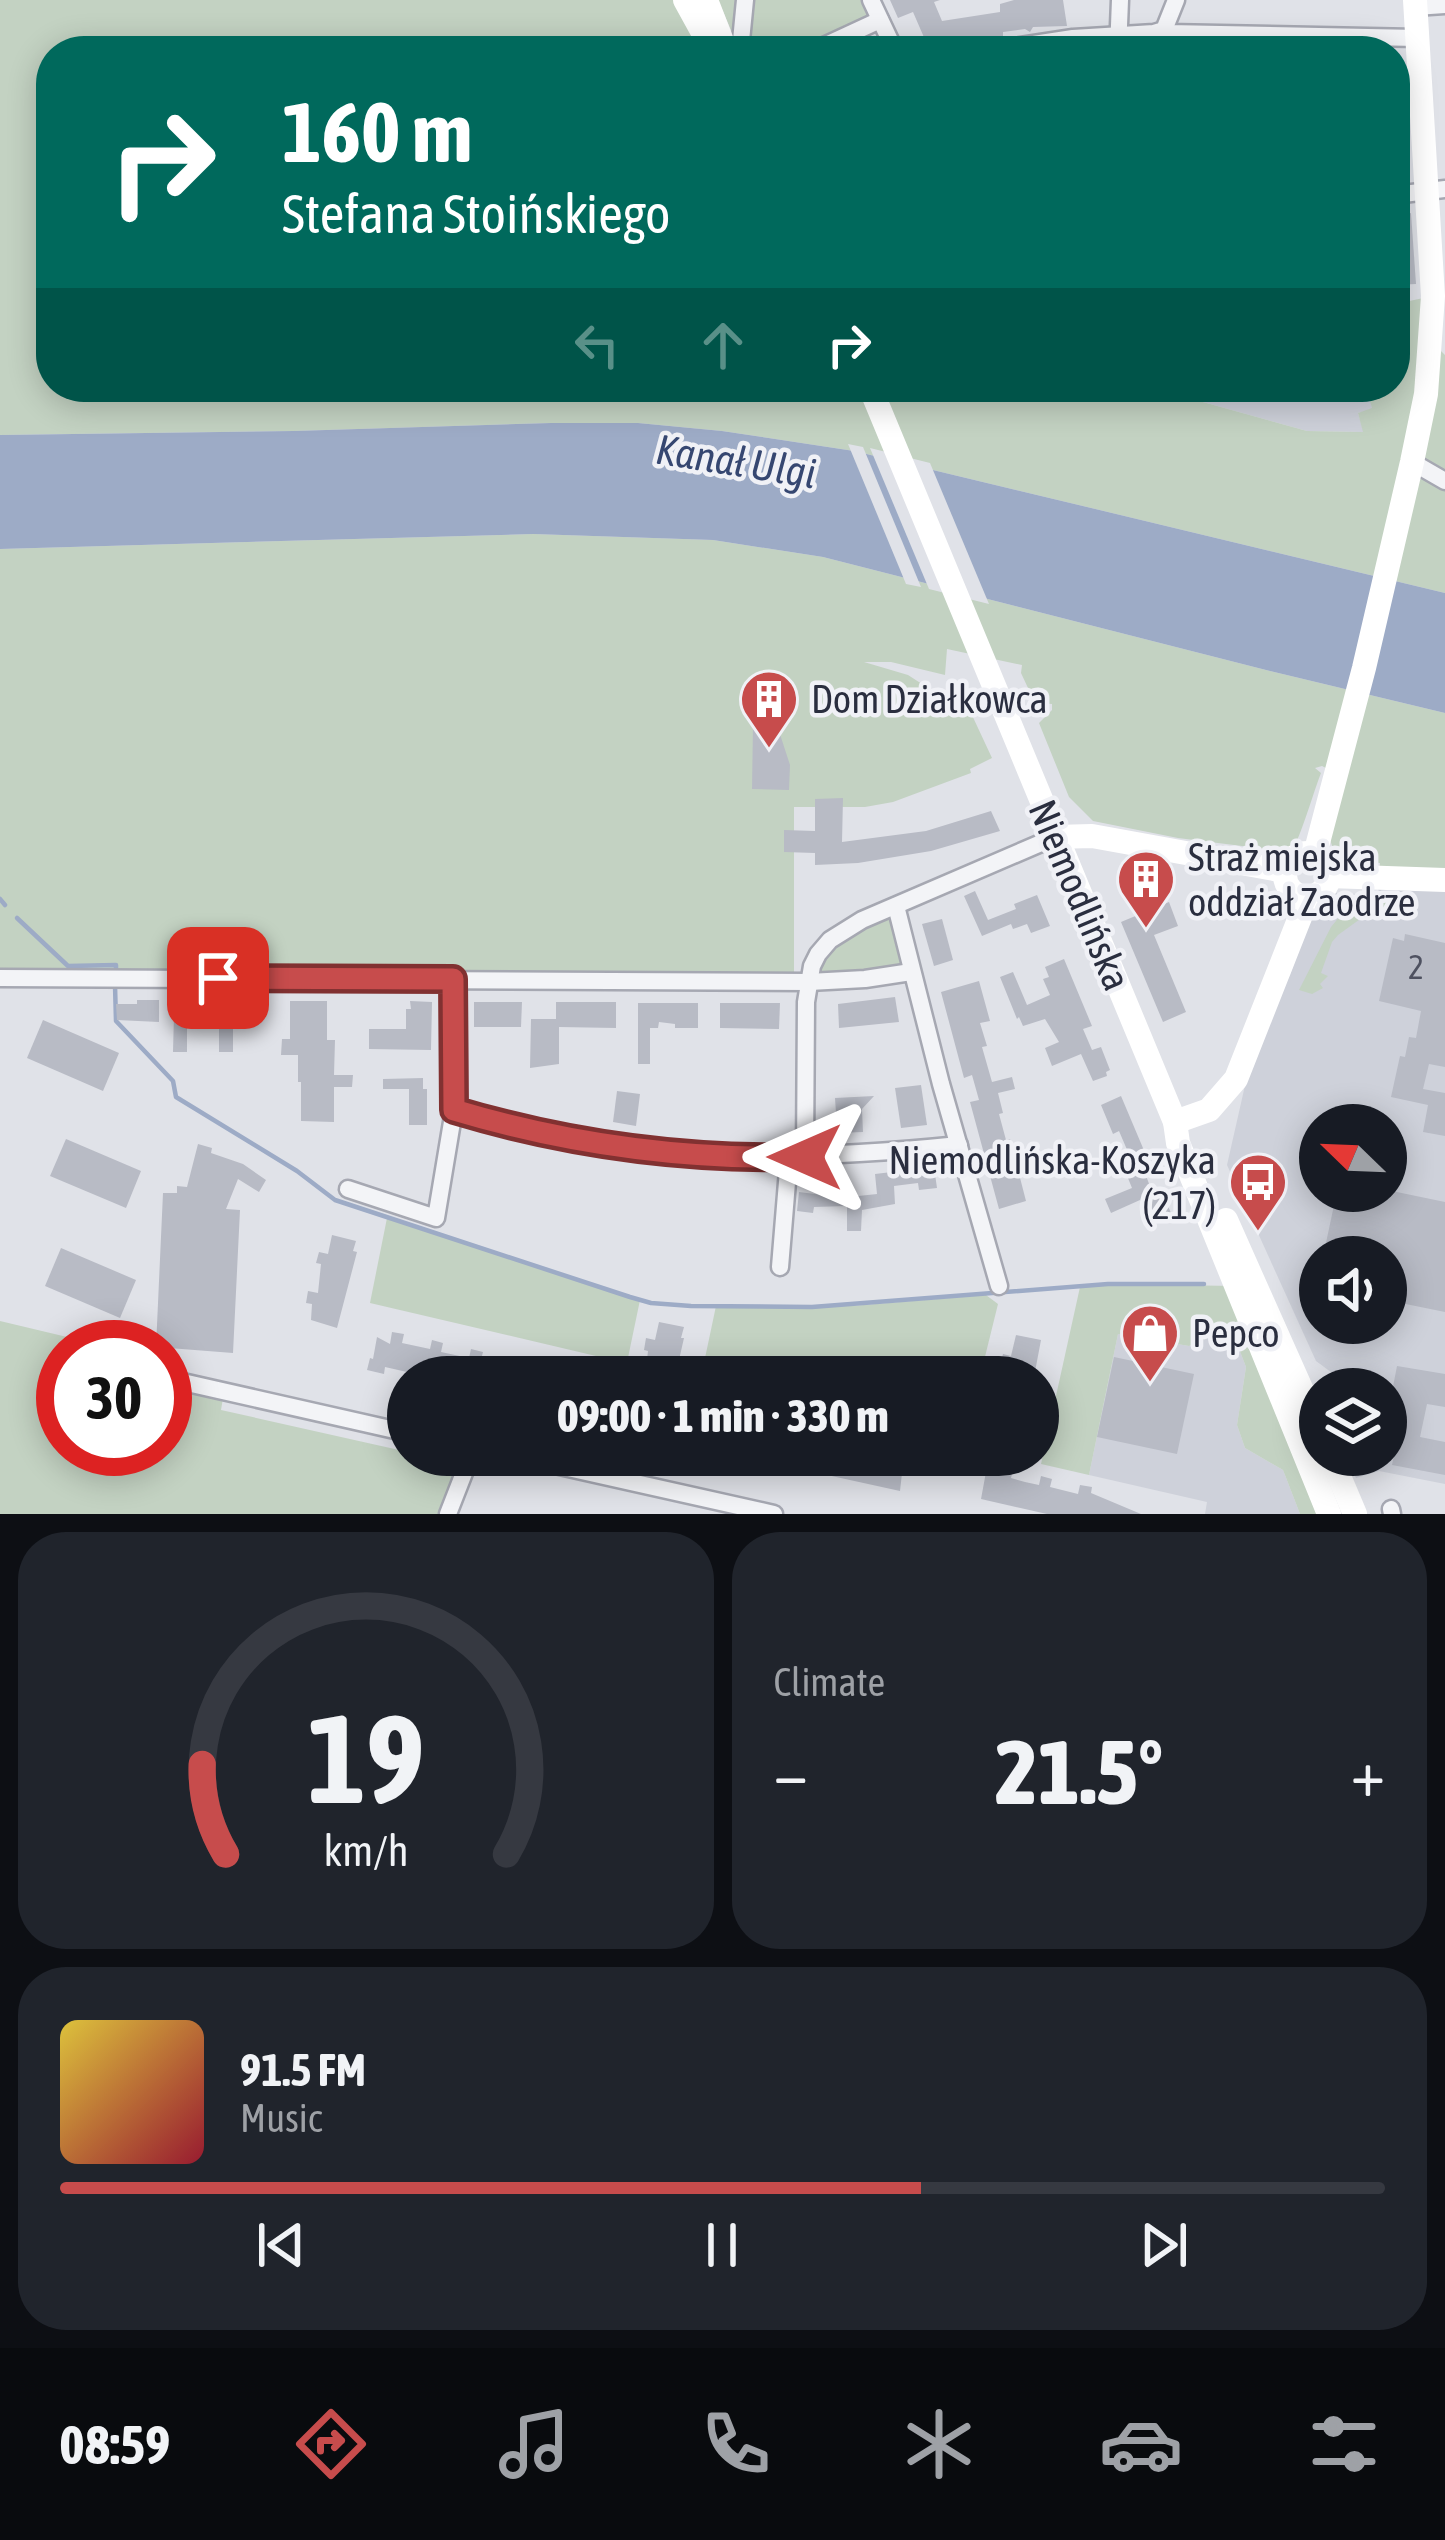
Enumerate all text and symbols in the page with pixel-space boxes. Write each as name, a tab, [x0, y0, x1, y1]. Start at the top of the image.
icon: right	[84, 84, 240, 240]
text: 160 m	[282, 84, 472, 180]
text: Stefana Stoińskiego	[282, 183, 670, 244]
icon: left	[564, 312, 630, 378]
icon: ahead	[690, 312, 756, 378]
icon: right	[816, 312, 882, 378]
water label: Kanał Ulgi	[653, 425, 819, 497]
building icon: Dom Działkowca	[738, 668, 800, 750]
place label: Dom Działkowca	[811, 677, 1048, 721]
street label: Niemodlińska	[1020, 793, 1140, 997]
place label: Straż miejska oddział Zaodrze	[1188, 835, 1416, 924]
building icon: Straż miejska oddział Zaodrze	[1115, 848, 1177, 930]
pin	[167, 927, 269, 1029]
icon: arrive	[185, 945, 251, 1011]
house number: 2	[1408, 948, 1424, 986]
position arrow	[742, 1094, 868, 1220]
north arrow	[1299, 1104, 1407, 1212]
map controls	[1299, 1104, 1407, 1476]
place label: Niemodlińska-Koszyka (217)	[889, 1138, 1216, 1227]
bus stop icon: Niemodlińska-Koszyka (217)	[1227, 1151, 1289, 1233]
button: sound	[1299, 1236, 1407, 1344]
shop icon: Pepco	[1119, 1302, 1181, 1384]
place label: Pepco	[1192, 1311, 1280, 1355]
speed limit sign: 30	[36, 1320, 192, 1476]
button: layers	[1299, 1368, 1407, 1476]
text: 09:00 · 1 min · 330 m	[557, 1390, 889, 1442]
text: Climate	[774, 1660, 885, 1704]
text: 19	[307, 1686, 424, 1829]
text: 21.5°	[995, 1720, 1163, 1823]
text: −	[774, 1734, 808, 1810]
text: +	[1351, 1734, 1385, 1810]
text: km/h	[323, 1825, 408, 1874]
text: 91.5 FM	[240, 2044, 366, 2096]
text: Music	[240, 2096, 322, 2140]
icon: previous	[248, 2212, 314, 2278]
icon: pause	[689, 2212, 755, 2278]
icon: next	[1131, 2212, 1197, 2278]
icon: directions	[289, 2402, 373, 2486]
icon: music	[492, 2402, 576, 2486]
icon: phone	[694, 2402, 778, 2486]
icon: climate	[897, 2402, 981, 2486]
icon: car	[1099, 2402, 1183, 2486]
icon: filters	[1302, 2402, 1386, 2486]
text: 08:59	[59, 2414, 170, 2475]

